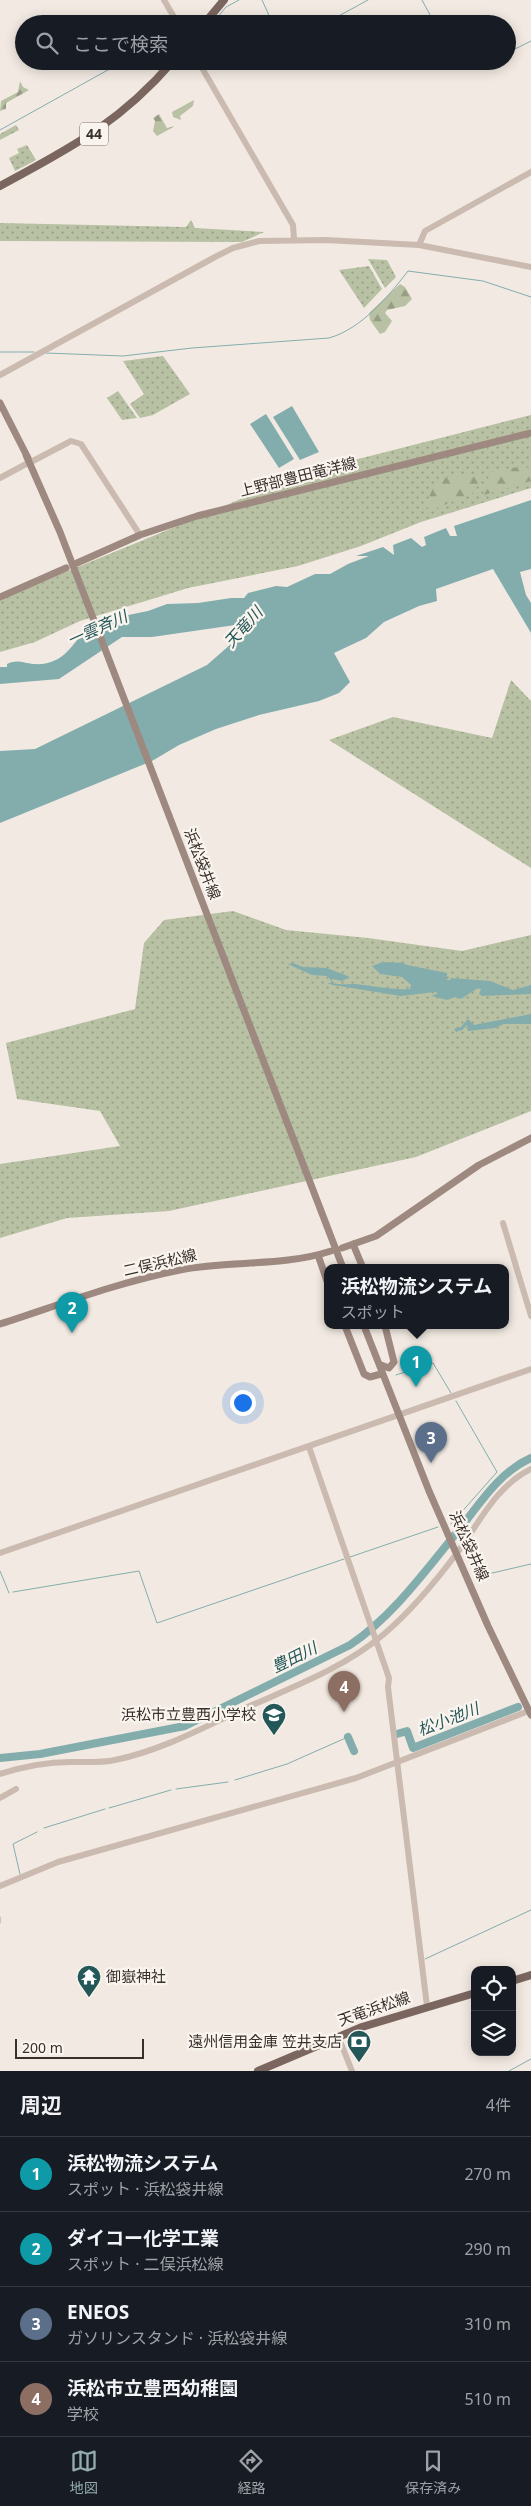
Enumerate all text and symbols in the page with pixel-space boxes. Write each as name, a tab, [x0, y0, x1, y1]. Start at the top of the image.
search box	[15, 15, 516, 70]
icon: search	[33, 29, 61, 57]
text: ここで検索	[73, 31, 168, 57]
road number: 44	[80, 122, 108, 146]
street label: 上野部豊田竜洋線	[237, 452, 358, 500]
water label: 天竜川	[219, 600, 269, 652]
water label: 一雲斉川	[63, 604, 133, 651]
street label: 浜松袋井線	[180, 825, 226, 902]
street label: 二俣浜松線	[121, 1244, 199, 1280]
popup	[324, 1264, 509, 1329]
text: 浜松物流システム	[341, 1273, 492, 1299]
pin: 2	[56, 1292, 88, 1333]
text: スポット	[341, 1301, 405, 1323]
pin: 1	[400, 1346, 432, 1387]
your location	[230, 1390, 256, 1416]
pin: 3	[415, 1422, 447, 1463]
street label: 浜松袋井線	[446, 1507, 494, 1584]
water label: 豊田川	[268, 1636, 322, 1677]
pin: 4	[328, 1671, 360, 1712]
water label: 松小池川	[414, 1697, 484, 1741]
school or university icon: 浜松市立豊西小学校	[261, 1702, 287, 1736]
place label: 浜松市立豊西小学校	[121, 1704, 256, 1724]
temple icon: 御嶽神社	[76, 1964, 102, 1998]
place label: 御嶽神社	[106, 1966, 166, 1986]
map controls	[471, 1966, 516, 2056]
button: locate	[471, 1966, 516, 2011]
street label: 天竜浜松線	[335, 1986, 412, 2030]
button: layers	[471, 2011, 516, 2056]
bank icon: 遠州信用金庫 笠井支店	[346, 2029, 372, 2063]
place label: 遠州信用金庫 笠井支店	[188, 2031, 342, 2051]
scale bar	[15, 2036, 144, 2059]
text: 200 m	[22, 2038, 63, 2057]
text: 周辺	[20, 2091, 62, 2119]
text: 4件	[486, 2094, 511, 2116]
text: 浜松物流システム	[67, 2150, 218, 2176]
text: 1	[31, 2163, 41, 2185]
text: 270 m	[464, 2163, 511, 2185]
text: スポット · 浜松袋井線	[67, 2178, 224, 2200]
text: ダイコー化学工業	[67, 2225, 219, 2251]
text: 2	[31, 2238, 41, 2260]
text: 290 m	[464, 2238, 511, 2260]
text: スポット · 二俣浜松線	[67, 2253, 224, 2275]
text: ENEOS	[67, 2299, 129, 2325]
text: 3	[31, 2313, 41, 2335]
text: 310 m	[464, 2313, 511, 2335]
text: ガソリンスタンド · 浜松袋井線	[67, 2327, 287, 2349]
text: 浜松市立豊西幼稚園	[67, 2375, 238, 2401]
text: 4	[31, 2388, 41, 2410]
text: 510 m	[464, 2388, 511, 2410]
text: 学校	[67, 2403, 99, 2425]
tab: 地図	[70, 2447, 98, 2497]
tab: 経路	[237, 2447, 265, 2497]
tab: 保存済み	[405, 2447, 461, 2497]

